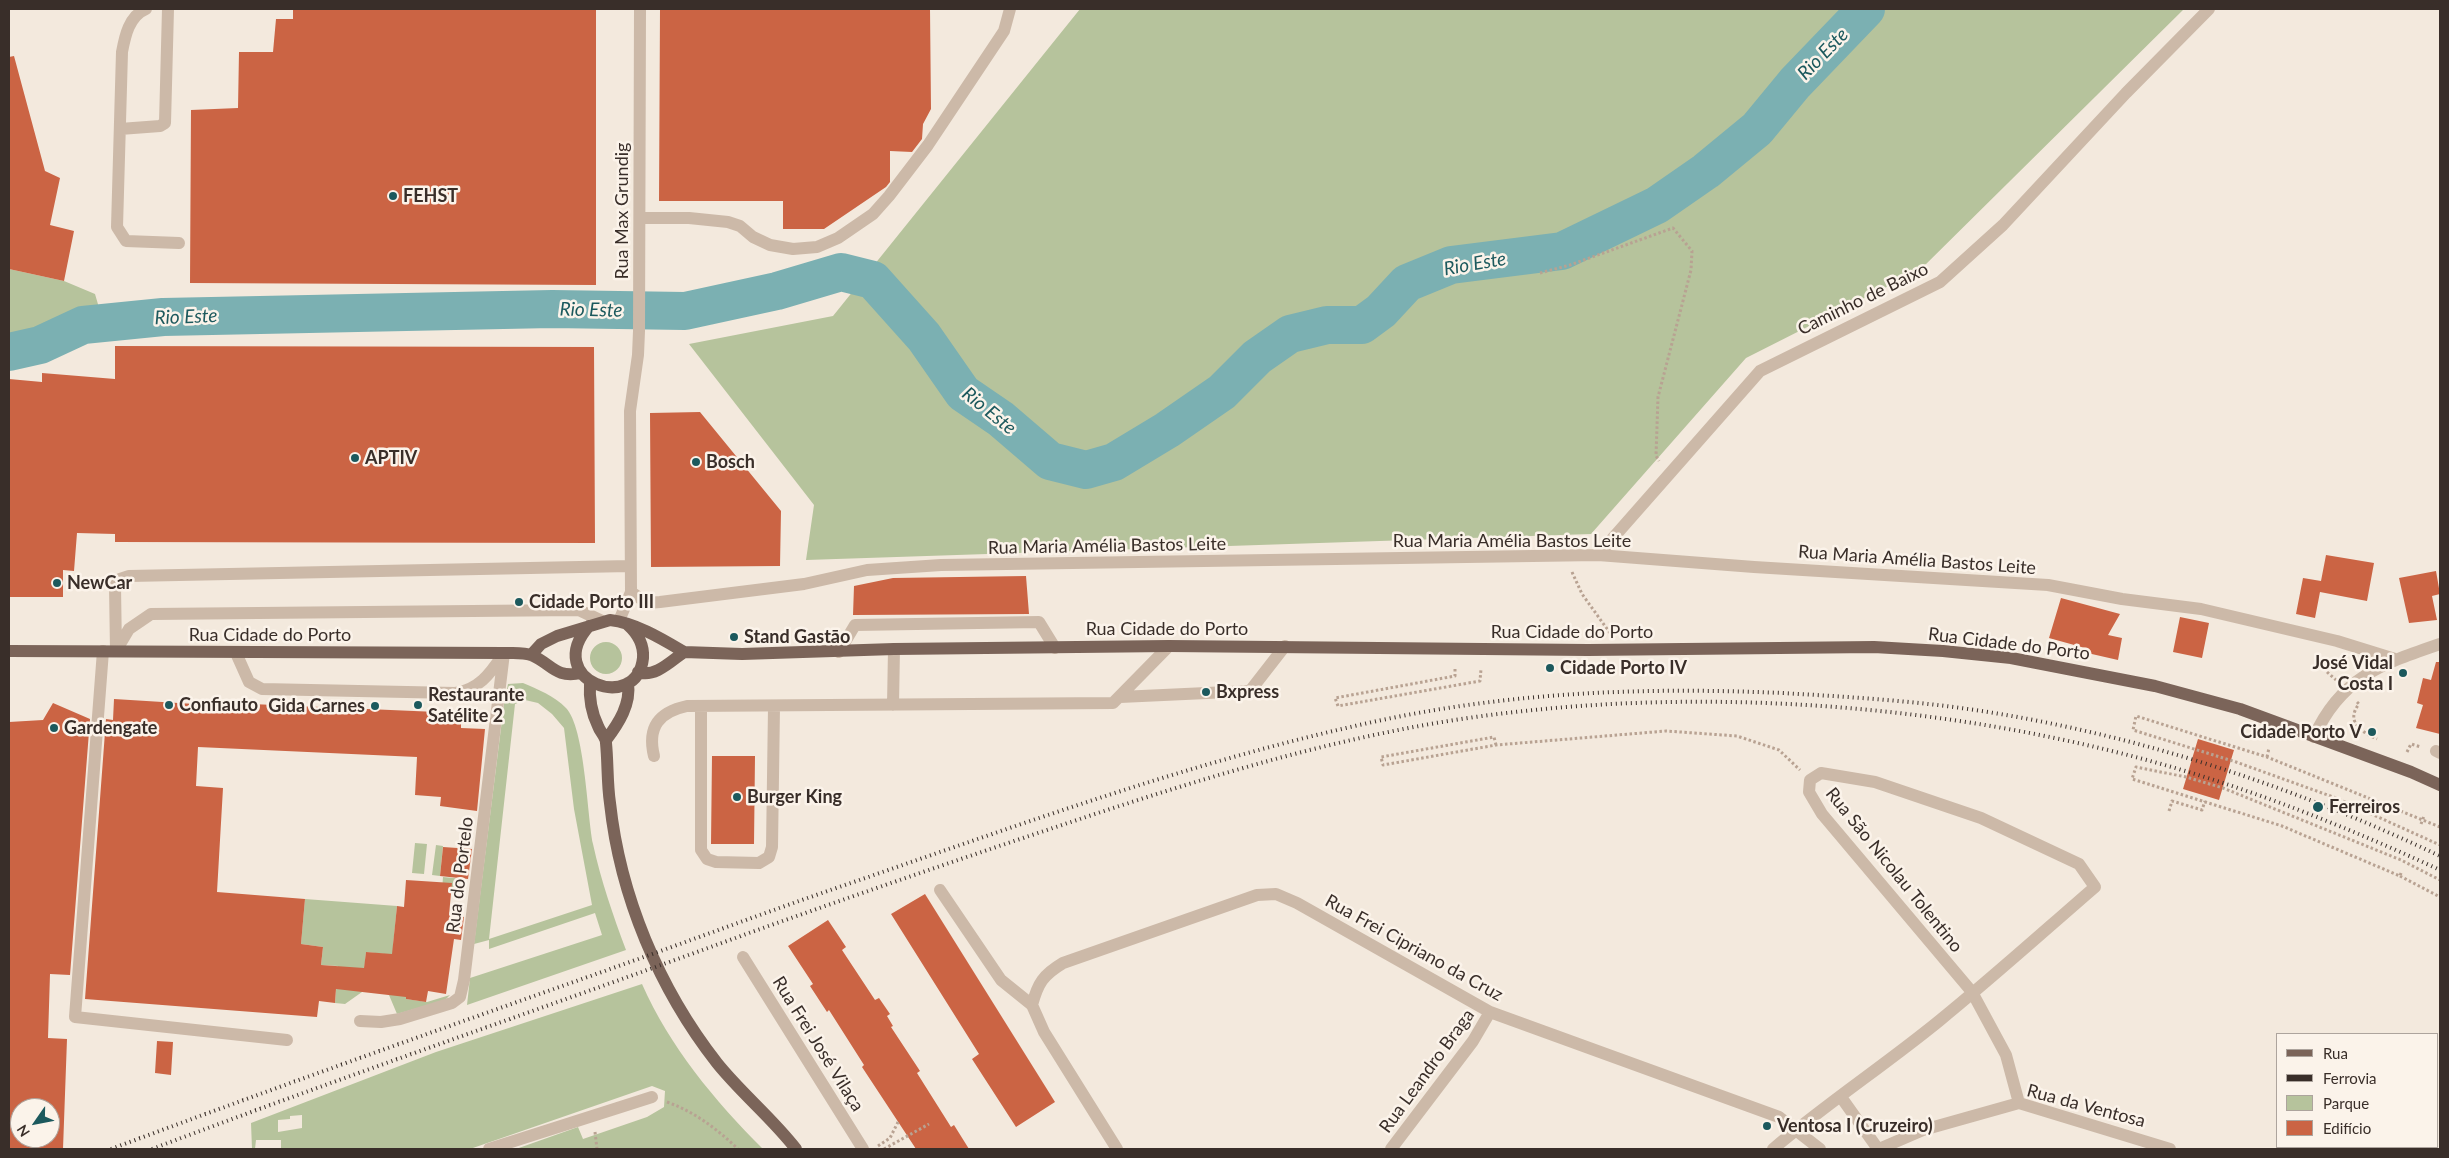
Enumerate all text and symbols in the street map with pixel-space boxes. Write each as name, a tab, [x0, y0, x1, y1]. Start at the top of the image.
water label: Rio Este	[1793, 23, 1853, 85]
street label: Rua Max Grundig	[611, 143, 633, 279]
place label: FEHST	[403, 185, 458, 207]
marker: FEHST	[387, 190, 399, 202]
water label: Rio Este	[1442, 247, 1508, 281]
street label: Caminho de Baixo	[1794, 258, 1932, 340]
water label: Rio Este	[559, 298, 623, 322]
water label: Rio Este	[154, 305, 218, 329]
water label: Rio Este	[957, 382, 1021, 440]
place label: APTIV	[365, 447, 417, 469]
place label: Bosch	[706, 451, 755, 473]
marker: APTIV	[349, 452, 361, 464]
marker: Bosch	[690, 456, 702, 468]
street label: Rua Maria Amélia Bastos Leite	[1393, 530, 1631, 552]
street label: Rua Maria Amélia Bastos Leite	[988, 533, 1226, 559]
street label: Rua Maria Amélia Bastos Leite	[1797, 541, 2037, 579]
place label: NewCar	[67, 572, 132, 594]
marker: NewCar	[51, 577, 63, 589]
place label: Cidade Porto III	[529, 591, 654, 613]
marker: Cidade Porto III	[513, 596, 525, 608]
street label: Rua Cidade do Porto	[1086, 618, 1248, 640]
street label: Rua Cidade do Porto	[1491, 621, 1653, 643]
street label: Rua Cidade do Porto	[1927, 623, 2091, 665]
street label: Rua Cidade do Porto	[189, 624, 351, 646]
place label: Stand Gastāo	[744, 626, 850, 648]
marker: Stand Gastāo	[728, 631, 740, 643]
place label: José Vidal Costa I	[2312, 652, 2393, 694]
place label: Cidade Porto IV	[1560, 657, 1687, 679]
marker: Cidade Porto IV	[1544, 662, 1556, 674]
marker: José Vidal Costa I	[2397, 667, 2409, 679]
place label: Bxpress	[1216, 681, 1279, 703]
place label: Restaurante Satélite 2	[428, 684, 524, 726]
marker: Bxpress	[1200, 686, 1212, 698]
place label: Confiauto	[179, 694, 258, 716]
place label: Gida Carnes	[268, 695, 365, 717]
marker: Confiauto	[163, 699, 175, 711]
marker: Restaurante Satélite 2	[412, 699, 424, 711]
marker: Gida Carnes	[369, 700, 381, 712]
place label: Gardengate	[64, 717, 157, 739]
place label: Cidade Porto V	[2240, 721, 2362, 743]
marker: Gardengate	[48, 722, 60, 734]
marker: Cidade Porto V	[2366, 726, 2378, 738]
street label: Rua São Nicolau Tolentino	[1821, 783, 1967, 957]
place label: Burger King	[747, 786, 842, 808]
marker: Burger King	[731, 791, 743, 803]
place label: Ferreiros	[2329, 796, 2400, 818]
marker: Ferreiros	[2311, 800, 2325, 814]
street label: Rua do Portelo	[442, 816, 478, 934]
street label: Rua Frei Cipriano da Cruz	[1321, 890, 1507, 1006]
street label: Rua Frei José Vilaça	[768, 972, 868, 1116]
street label: Rua Leandro Braga	[1375, 1005, 1479, 1137]
legend	[2276, 1033, 2439, 1148]
text: Rua	[2323, 1044, 2348, 1062]
text: Ferrovia	[2323, 1069, 2376, 1087]
street label: Rua da Ventosa	[2024, 1080, 2148, 1132]
text: Parque	[2323, 1094, 2369, 1112]
north arrow	[10, 1098, 60, 1148]
place label: Ventosa I (Cruzeiro)	[1777, 1115, 1933, 1137]
text: Edifício	[2323, 1119, 2371, 1137]
marker: Ventosa I (Cruzeiro)	[1761, 1120, 1773, 1132]
text: N	[13, 1122, 33, 1140]

